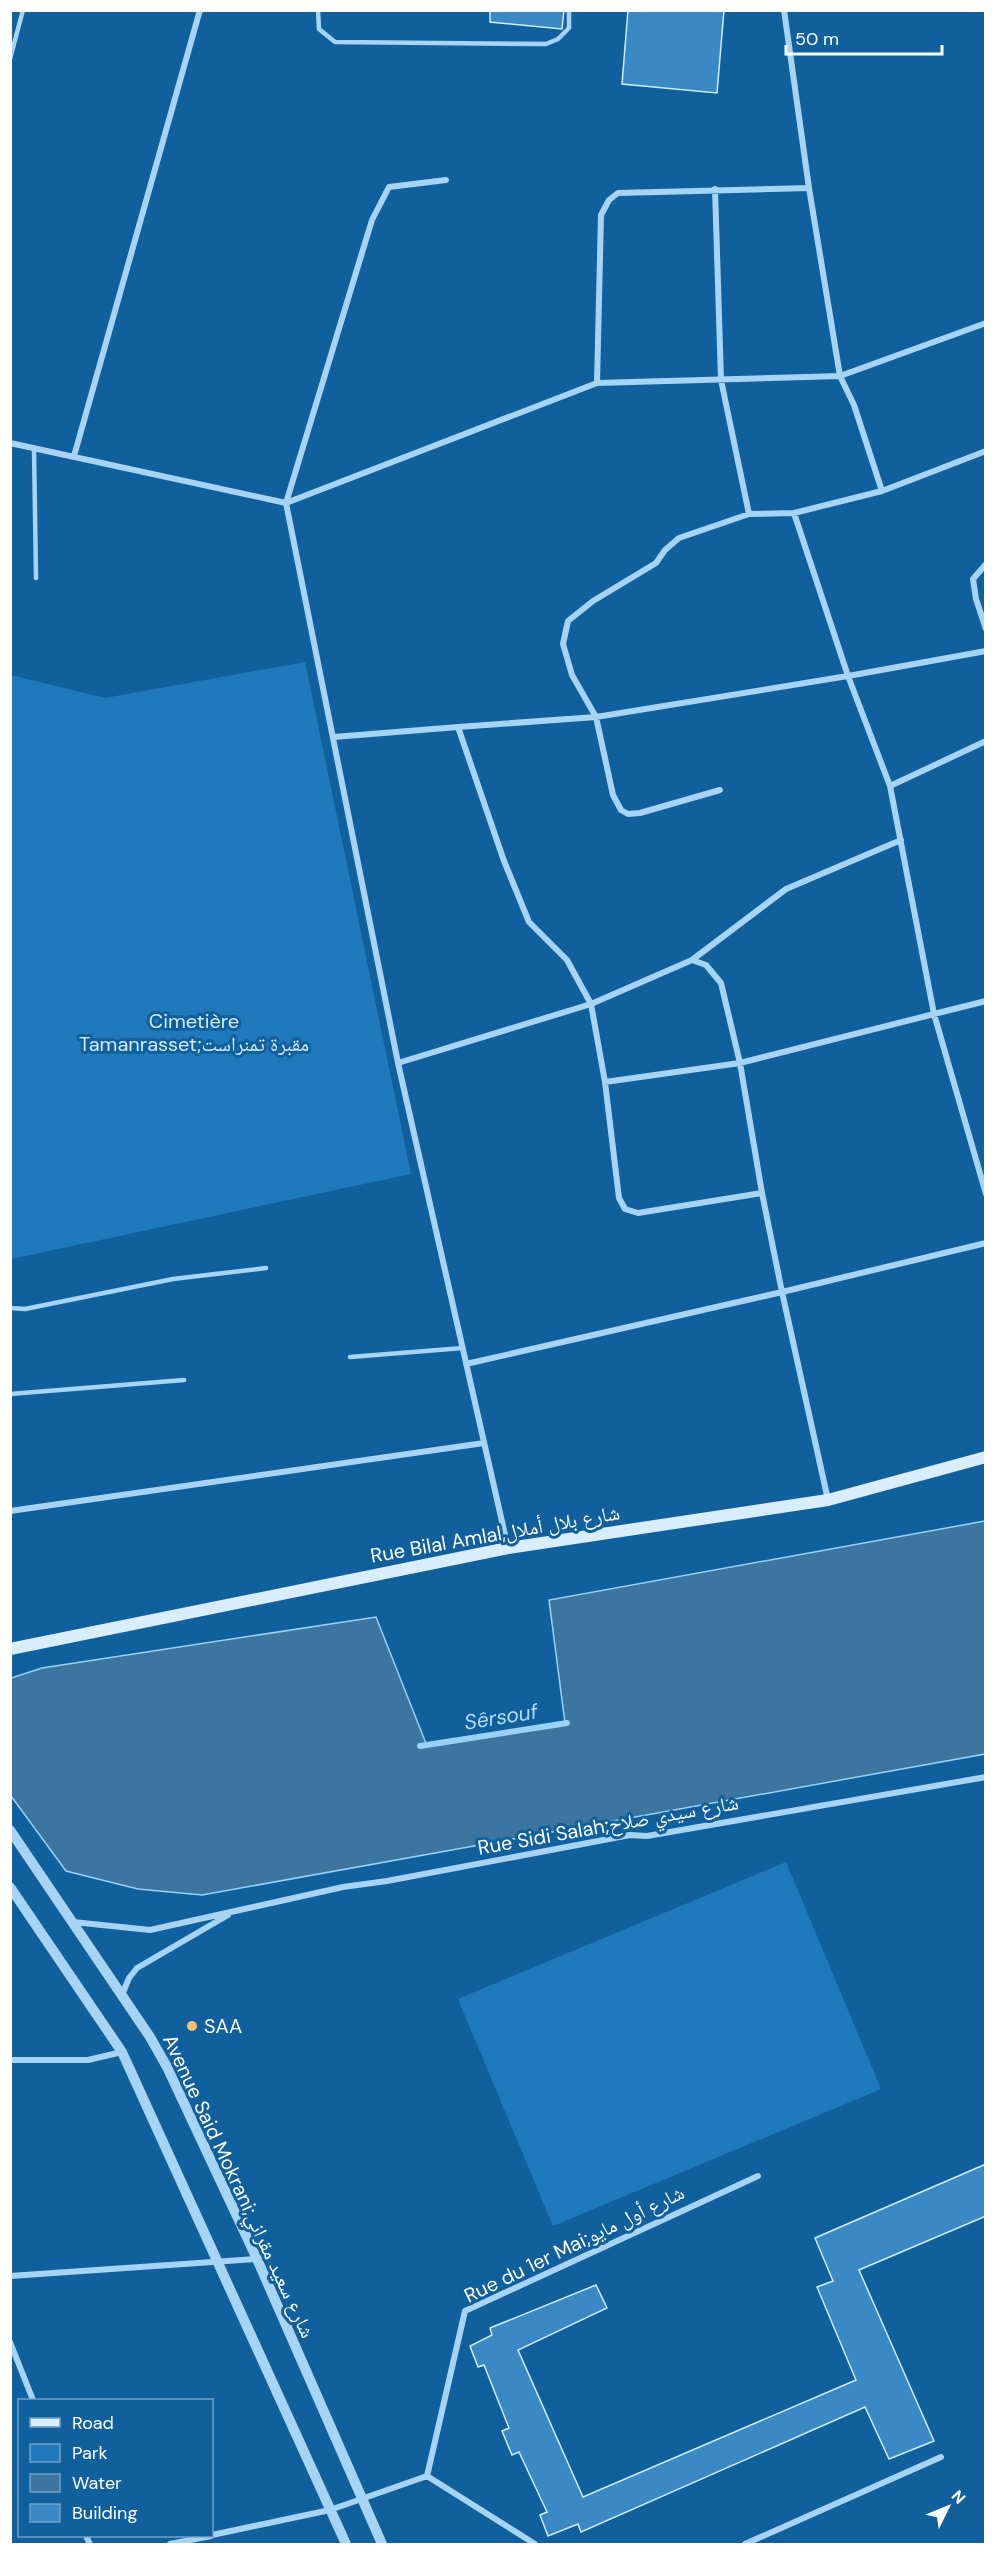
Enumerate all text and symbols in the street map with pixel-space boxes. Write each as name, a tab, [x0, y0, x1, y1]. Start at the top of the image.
scale bar	[786, 18, 942, 56]
text: 50 m	[795, 27, 839, 51]
park label: Cimetière Tamanrasset;مقبرة تمنراست	[79, 1008, 309, 1057]
street label: Rue Bilal Amlal,شارع بلال أملال	[368, 1499, 622, 1569]
water label: Sêrsouf	[462, 1697, 541, 1737]
street label: Rue Sidi Salah;شارع سيدي صلاح	[476, 1789, 741, 1864]
place label: SAA	[204, 2013, 242, 2039]
marker: SAA	[185, 2019, 199, 2033]
street label: Avenue Said Mokrani;شارع سعيد مقراني	[154, 2030, 321, 2343]
street label: Rue du 1er Mai;شارع أول مايو	[460, 2179, 688, 2309]
legend	[18, 2399, 213, 2537]
text: Road	[72, 2411, 114, 2435]
text: Park	[72, 2441, 108, 2465]
text: Water	[72, 2471, 122, 2495]
north arrow	[918, 2477, 978, 2537]
text: N	[947, 2486, 970, 2509]
text: Building	[72, 2501, 137, 2525]

